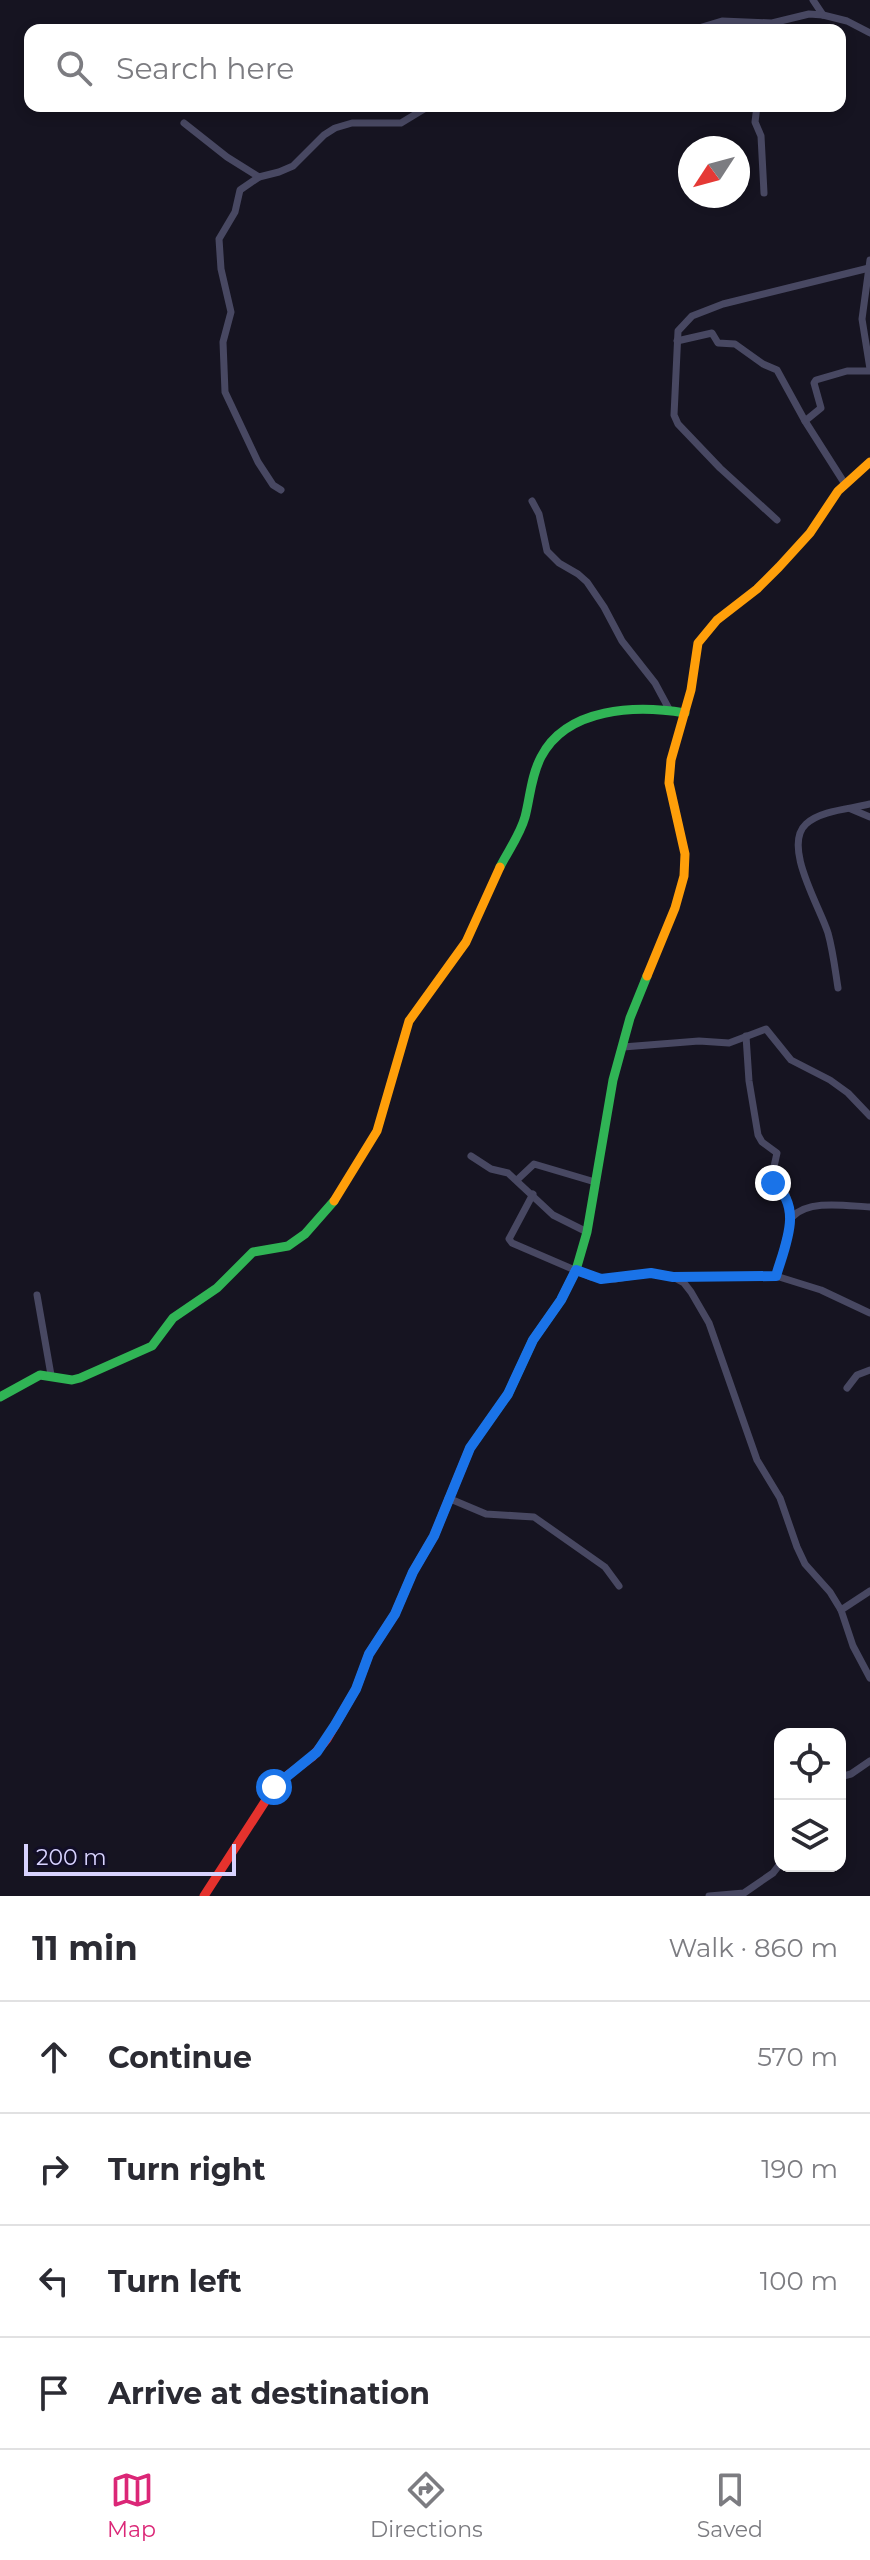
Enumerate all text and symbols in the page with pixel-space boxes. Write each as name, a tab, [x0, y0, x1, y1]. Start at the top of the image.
search box	[24, 24, 846, 112]
icon: search	[52, 46, 96, 90]
text: Search here	[116, 50, 294, 87]
north arrow	[678, 136, 750, 208]
route end	[755, 1165, 791, 1201]
map controls	[774, 1728, 846, 1872]
button: locate	[774, 1728, 846, 1800]
route start	[256, 1769, 292, 1805]
button: layers	[774, 1800, 846, 1872]
scale bar	[24, 1840, 236, 1876]
text: 200 m	[36, 1844, 107, 1871]
text: 11 min	[32, 1927, 138, 1969]
text: Walk · 860 m	[668, 1932, 838, 1964]
icon: ahead	[32, 2035, 76, 2079]
text: Continue	[108, 2039, 252, 2076]
text: 570 m	[757, 2041, 838, 2073]
icon: right	[32, 2147, 76, 2191]
text: Turn right	[108, 2151, 265, 2188]
text: 190 m	[761, 2153, 838, 2185]
icon: left	[32, 2259, 76, 2303]
text: Turn left	[108, 2263, 241, 2300]
text: 100 m	[760, 2265, 838, 2297]
icon: arrive	[32, 2371, 76, 2415]
text: Arrive at destination	[108, 2375, 430, 2412]
tab: Map	[107, 2468, 156, 2543]
tab: Directions	[370, 2468, 483, 2543]
tab: Saved	[697, 2468, 763, 2543]

